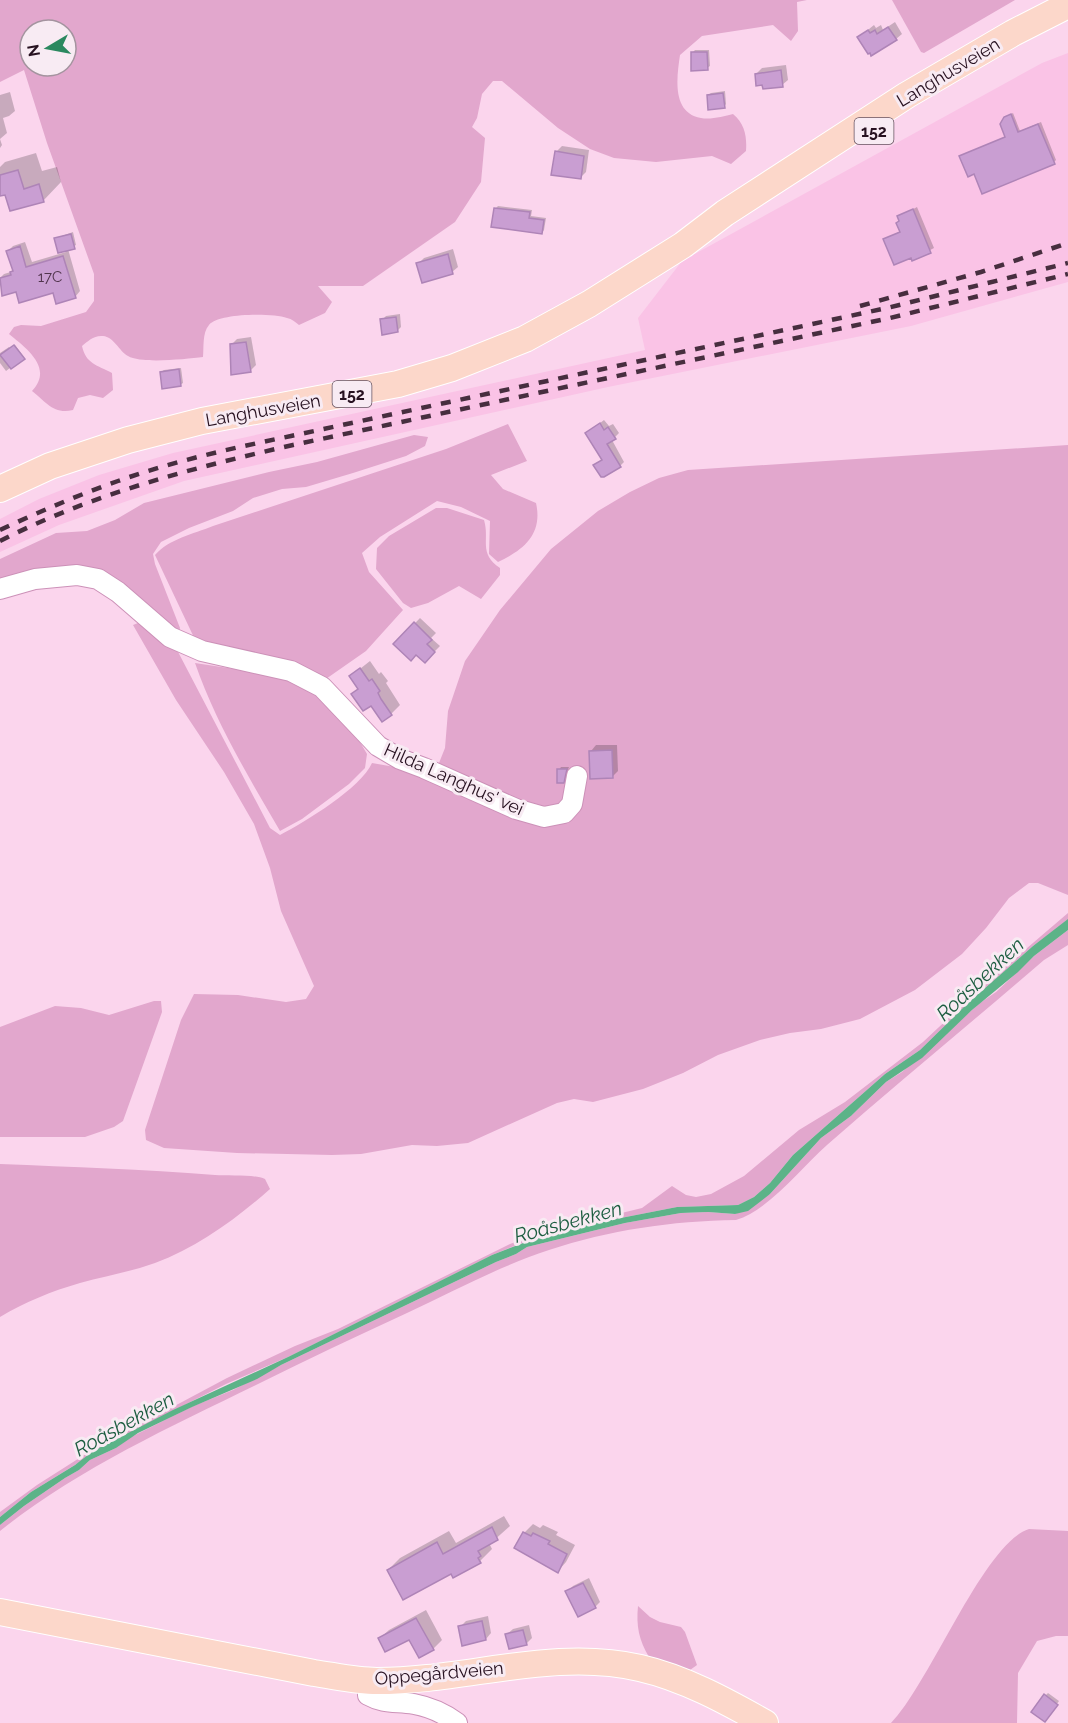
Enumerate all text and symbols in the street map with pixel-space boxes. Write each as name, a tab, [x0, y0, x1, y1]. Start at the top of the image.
north arrow	[18, 18, 78, 78]
street label: Langhusveien	[893, 33, 1003, 111]
text: N	[23, 43, 44, 58]
road number: 152	[854, 118, 894, 144]
house number: 17C	[38, 268, 62, 286]
road number: 152	[332, 381, 372, 407]
street label: Langhusveien	[204, 390, 322, 430]
street label: Hilda Langhus' vei	[381, 739, 527, 819]
water label: Roåsbekken	[931, 932, 1029, 1026]
water label: Roåsbekken	[511, 1196, 625, 1248]
water label: Roåsbekken	[70, 1387, 178, 1461]
street label: Oppegårdveien	[374, 1657, 504, 1689]

